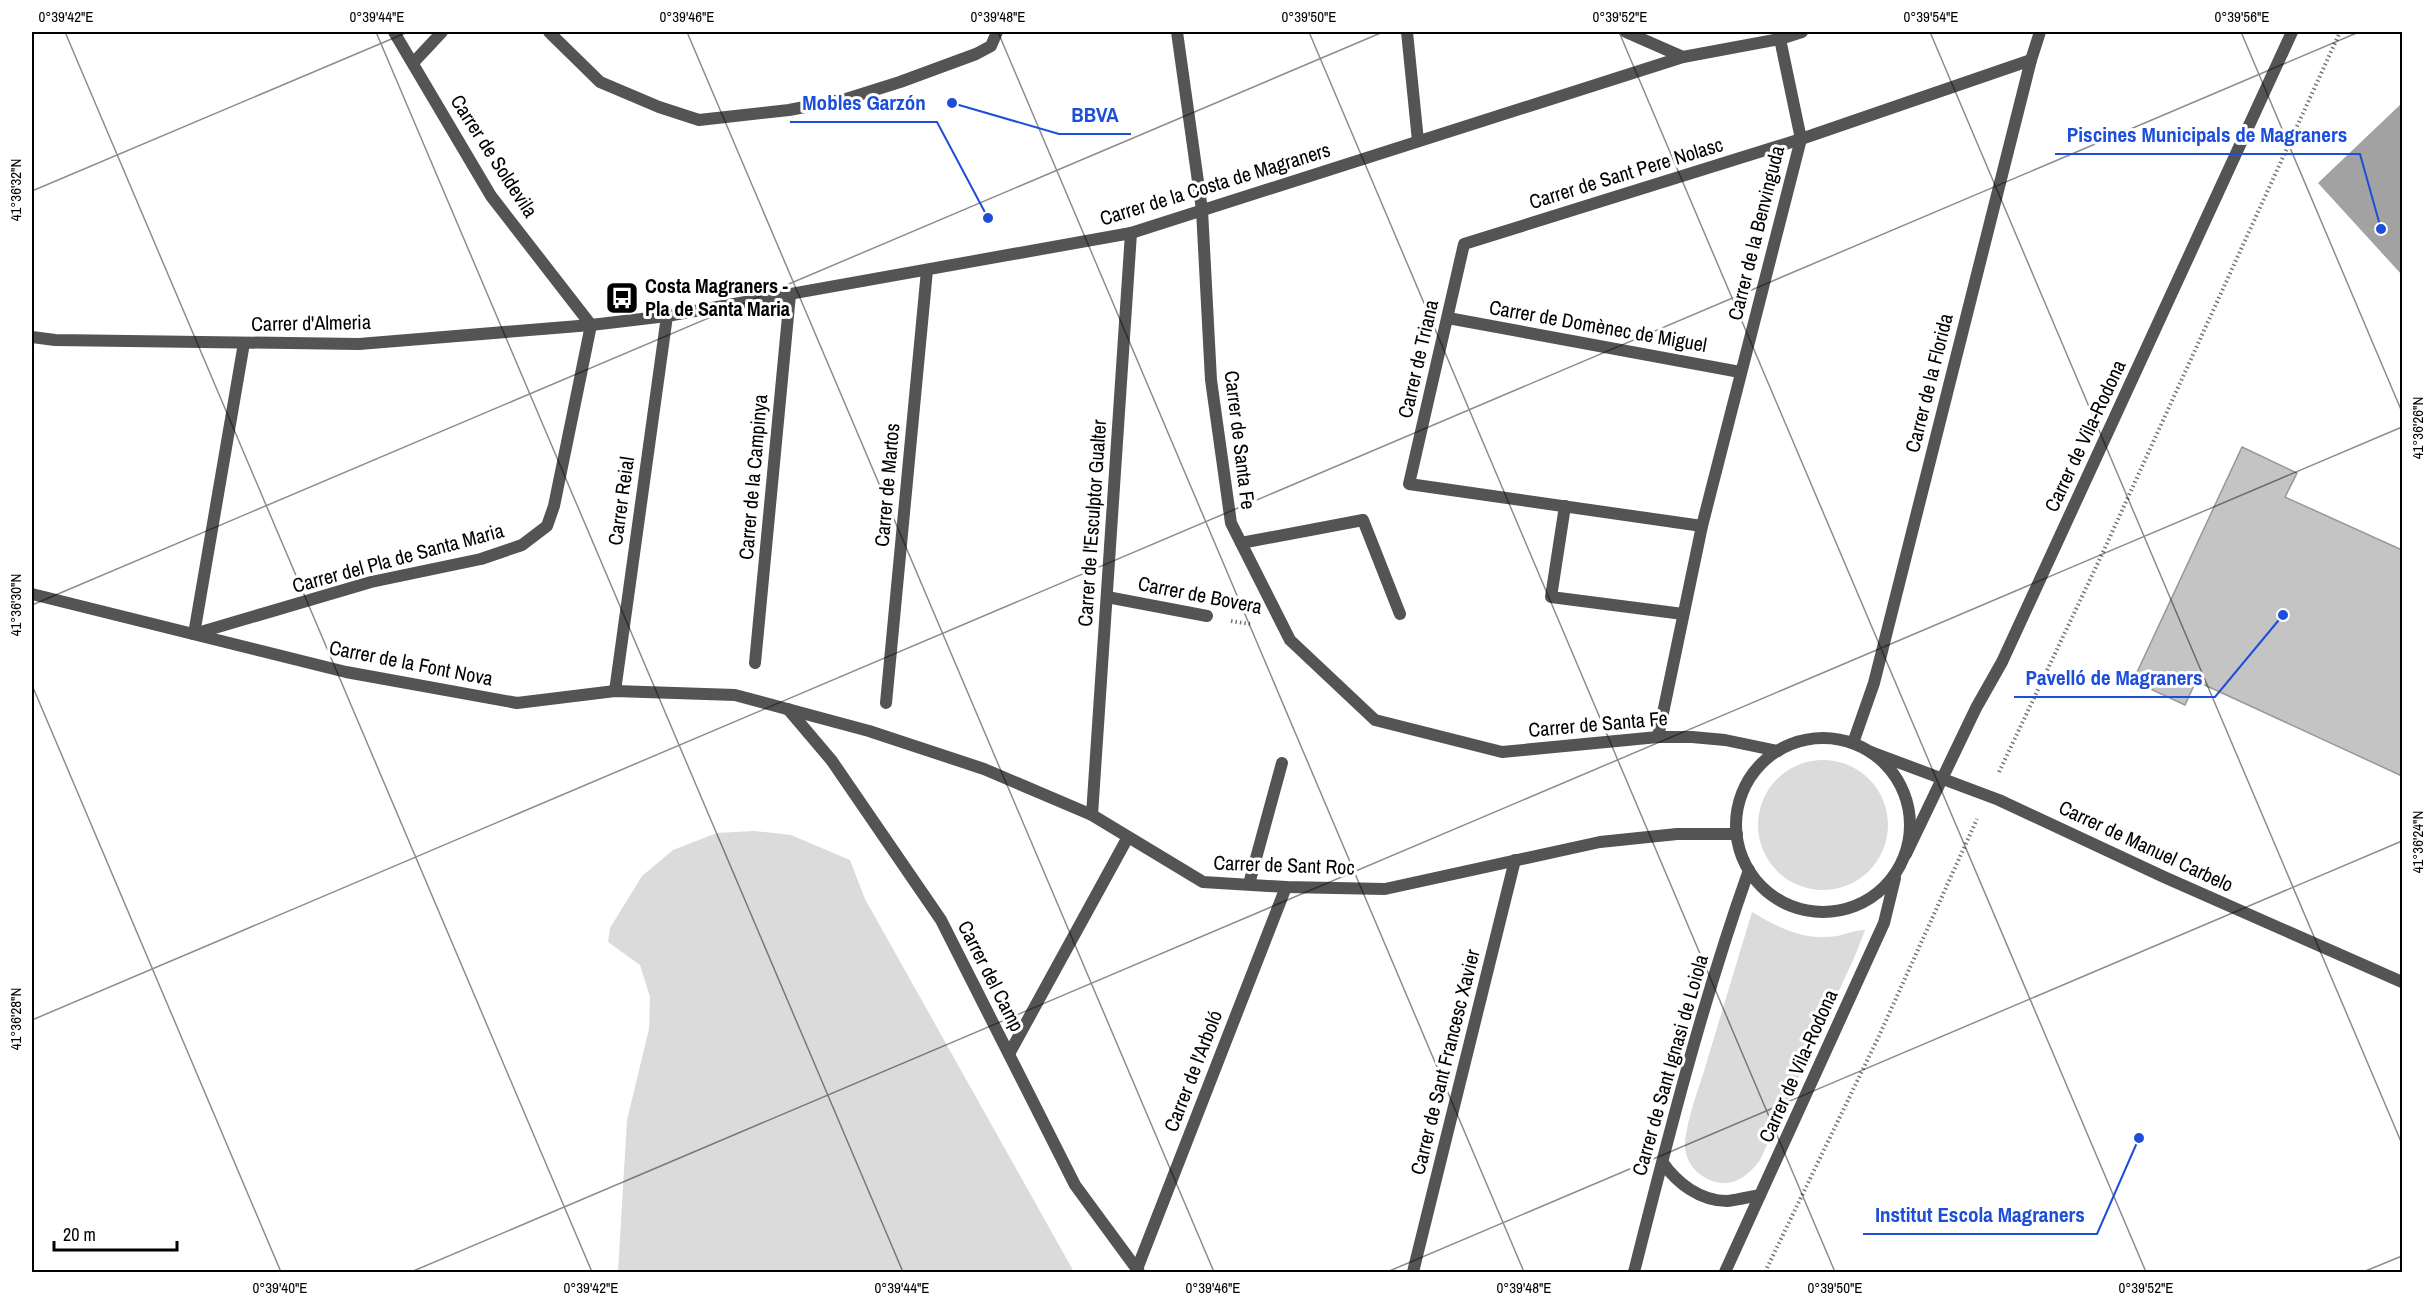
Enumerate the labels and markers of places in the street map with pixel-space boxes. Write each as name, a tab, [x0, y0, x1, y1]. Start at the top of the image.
callout: Mobles Garzón	[790, 83, 937, 122]
callout: BBVA	[1059, 95, 1131, 134]
callout: Piscines Municipals de Magraners	[2055, 115, 2360, 154]
place label: Costa Magraners - Pla de Santa Maria	[645, 272, 790, 322]
bus stop icon: Costa Magraners - Pla de Santa Maria	[604, 280, 640, 316]
callout: Pavelló de Magraners	[2014, 658, 2215, 697]
callout: Institut Escola Magraners	[1863, 1195, 2097, 1234]

